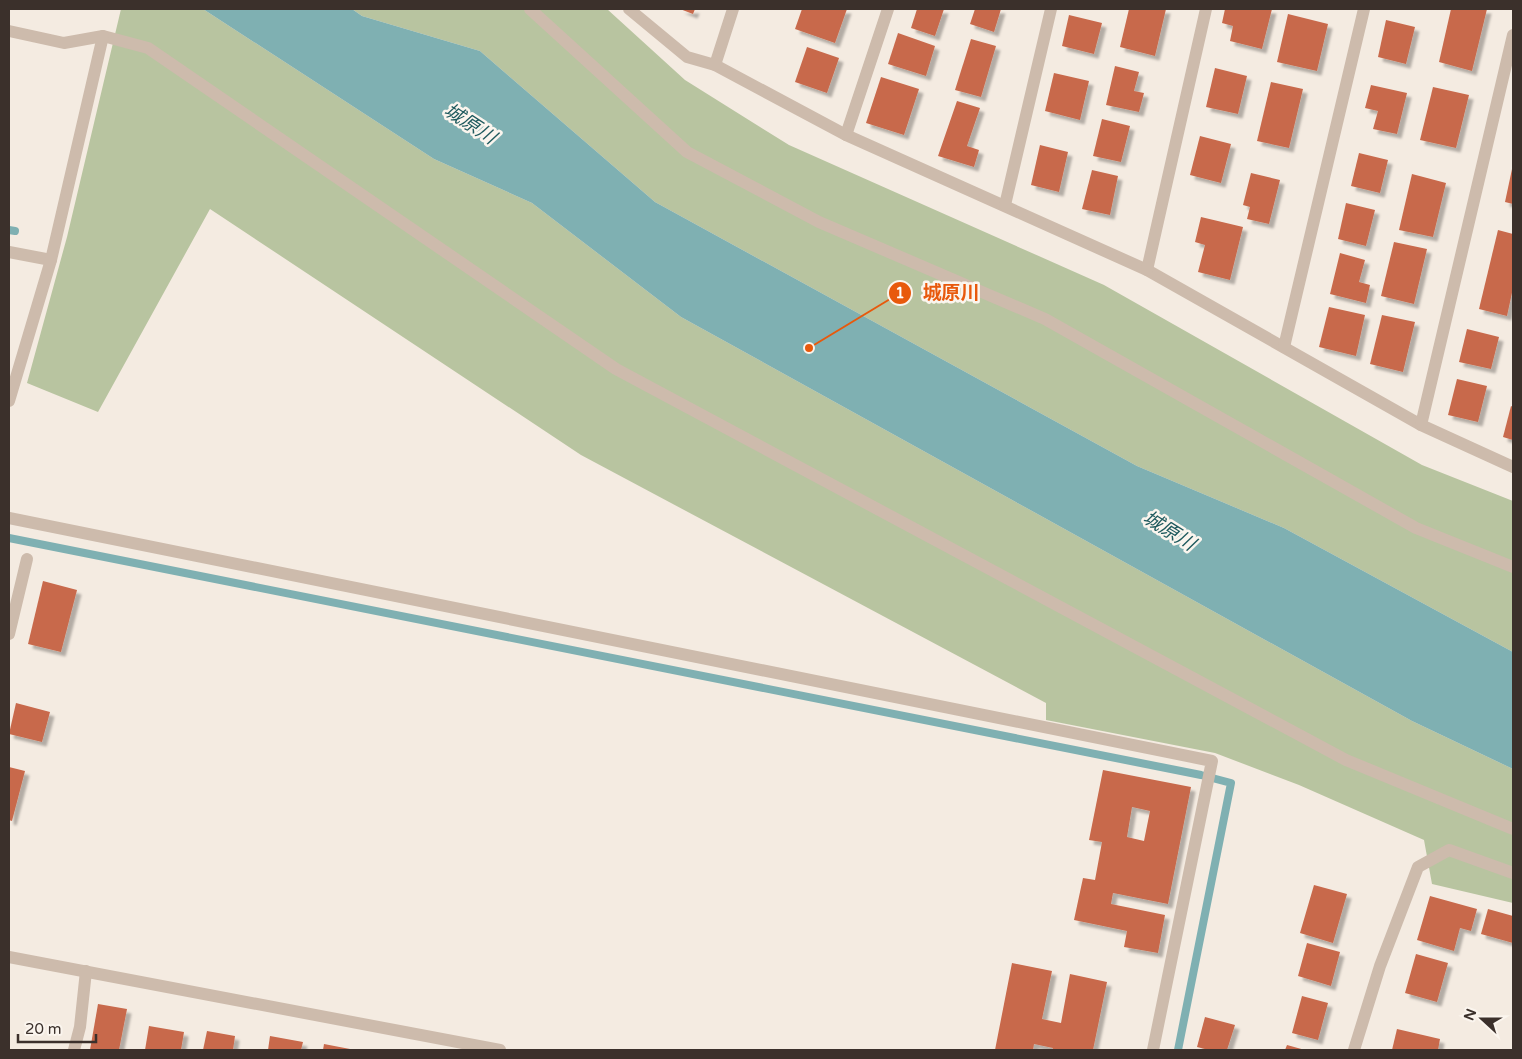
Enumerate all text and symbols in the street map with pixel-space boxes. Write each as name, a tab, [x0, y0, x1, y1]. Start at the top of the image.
water label: 城原川	[440, 99, 502, 150]
callout: 城原川	[888, 276, 990, 310]
text: 城原川	[922, 282, 980, 304]
text: 1	[895, 284, 905, 302]
water label: 城原川	[1139, 507, 1201, 556]
north arrow	[1457, 994, 1507, 1044]
text: N	[1460, 1006, 1480, 1023]
scale bar	[18, 1012, 95, 1044]
text: 20 m	[25, 1020, 62, 1038]

